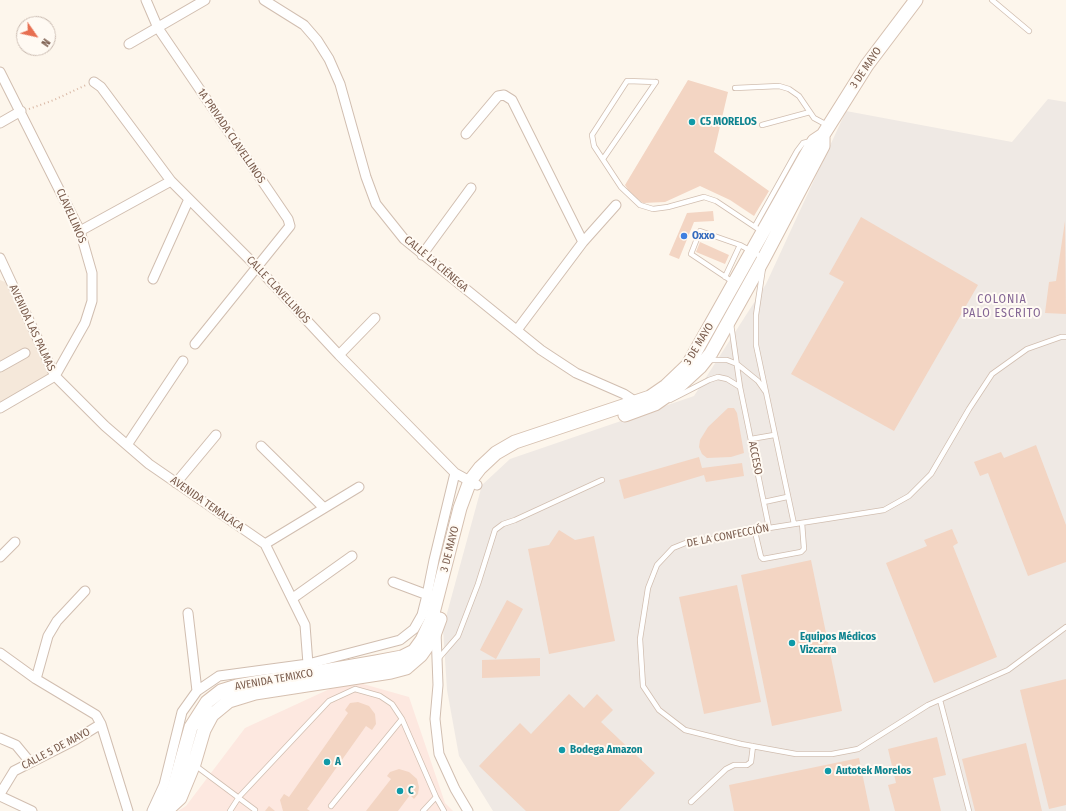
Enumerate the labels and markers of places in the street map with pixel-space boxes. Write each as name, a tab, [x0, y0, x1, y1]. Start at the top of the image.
place label: C5 MORELOS	[700, 115, 757, 129]
marker: C5 MORELOS	[687, 117, 697, 127]
place label: Oxxo	[692, 229, 715, 243]
marker: Oxxo	[679, 231, 689, 241]
place label: Equipos Médicos Vizcarra	[800, 630, 876, 656]
marker: Equipos Médicos Vizcarra	[787, 638, 797, 648]
place label: Bodega Amazon	[570, 743, 643, 757]
marker: Bodega Amazon	[557, 745, 567, 755]
place label: A	[335, 755, 341, 769]
marker: A	[322, 757, 332, 767]
place label: Autotek Morelos	[836, 764, 911, 778]
marker: Autotek Morelos	[823, 766, 833, 776]
place label: C	[408, 784, 414, 798]
marker: C	[395, 786, 405, 796]

